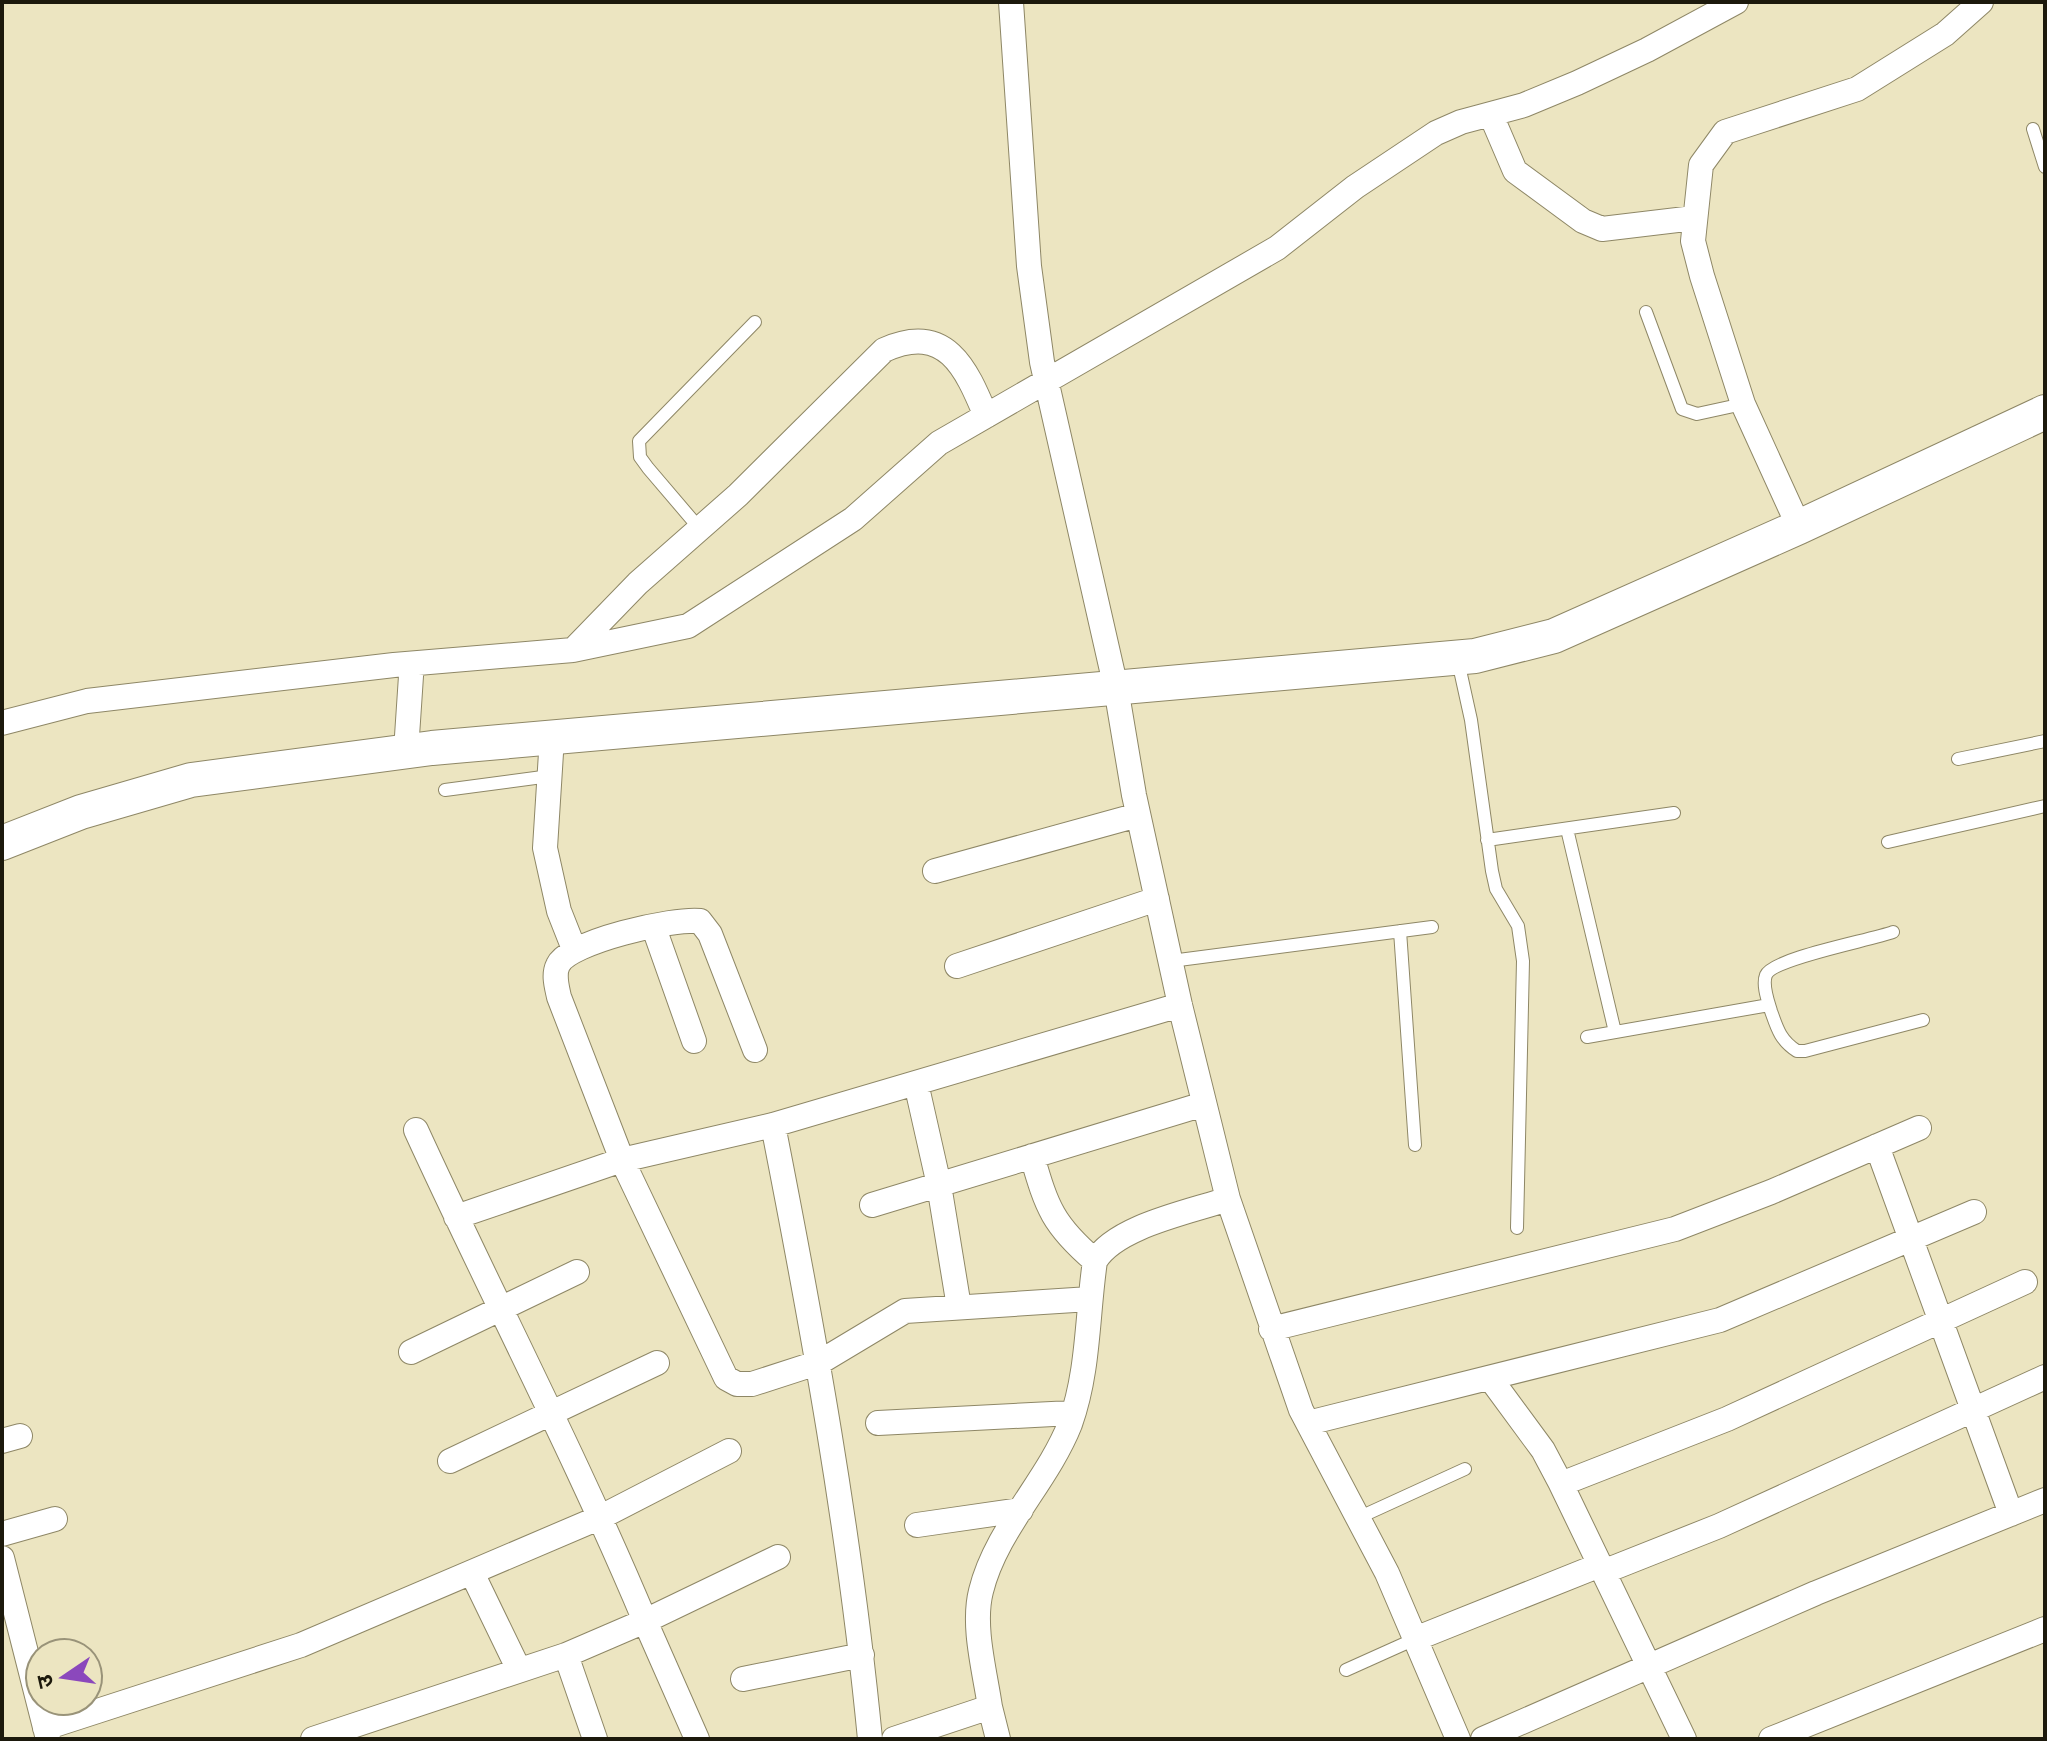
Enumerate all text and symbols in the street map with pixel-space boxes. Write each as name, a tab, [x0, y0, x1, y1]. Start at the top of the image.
north arrow	[24, 1637, 104, 1717]
text: उ	[31, 1671, 59, 1690]

